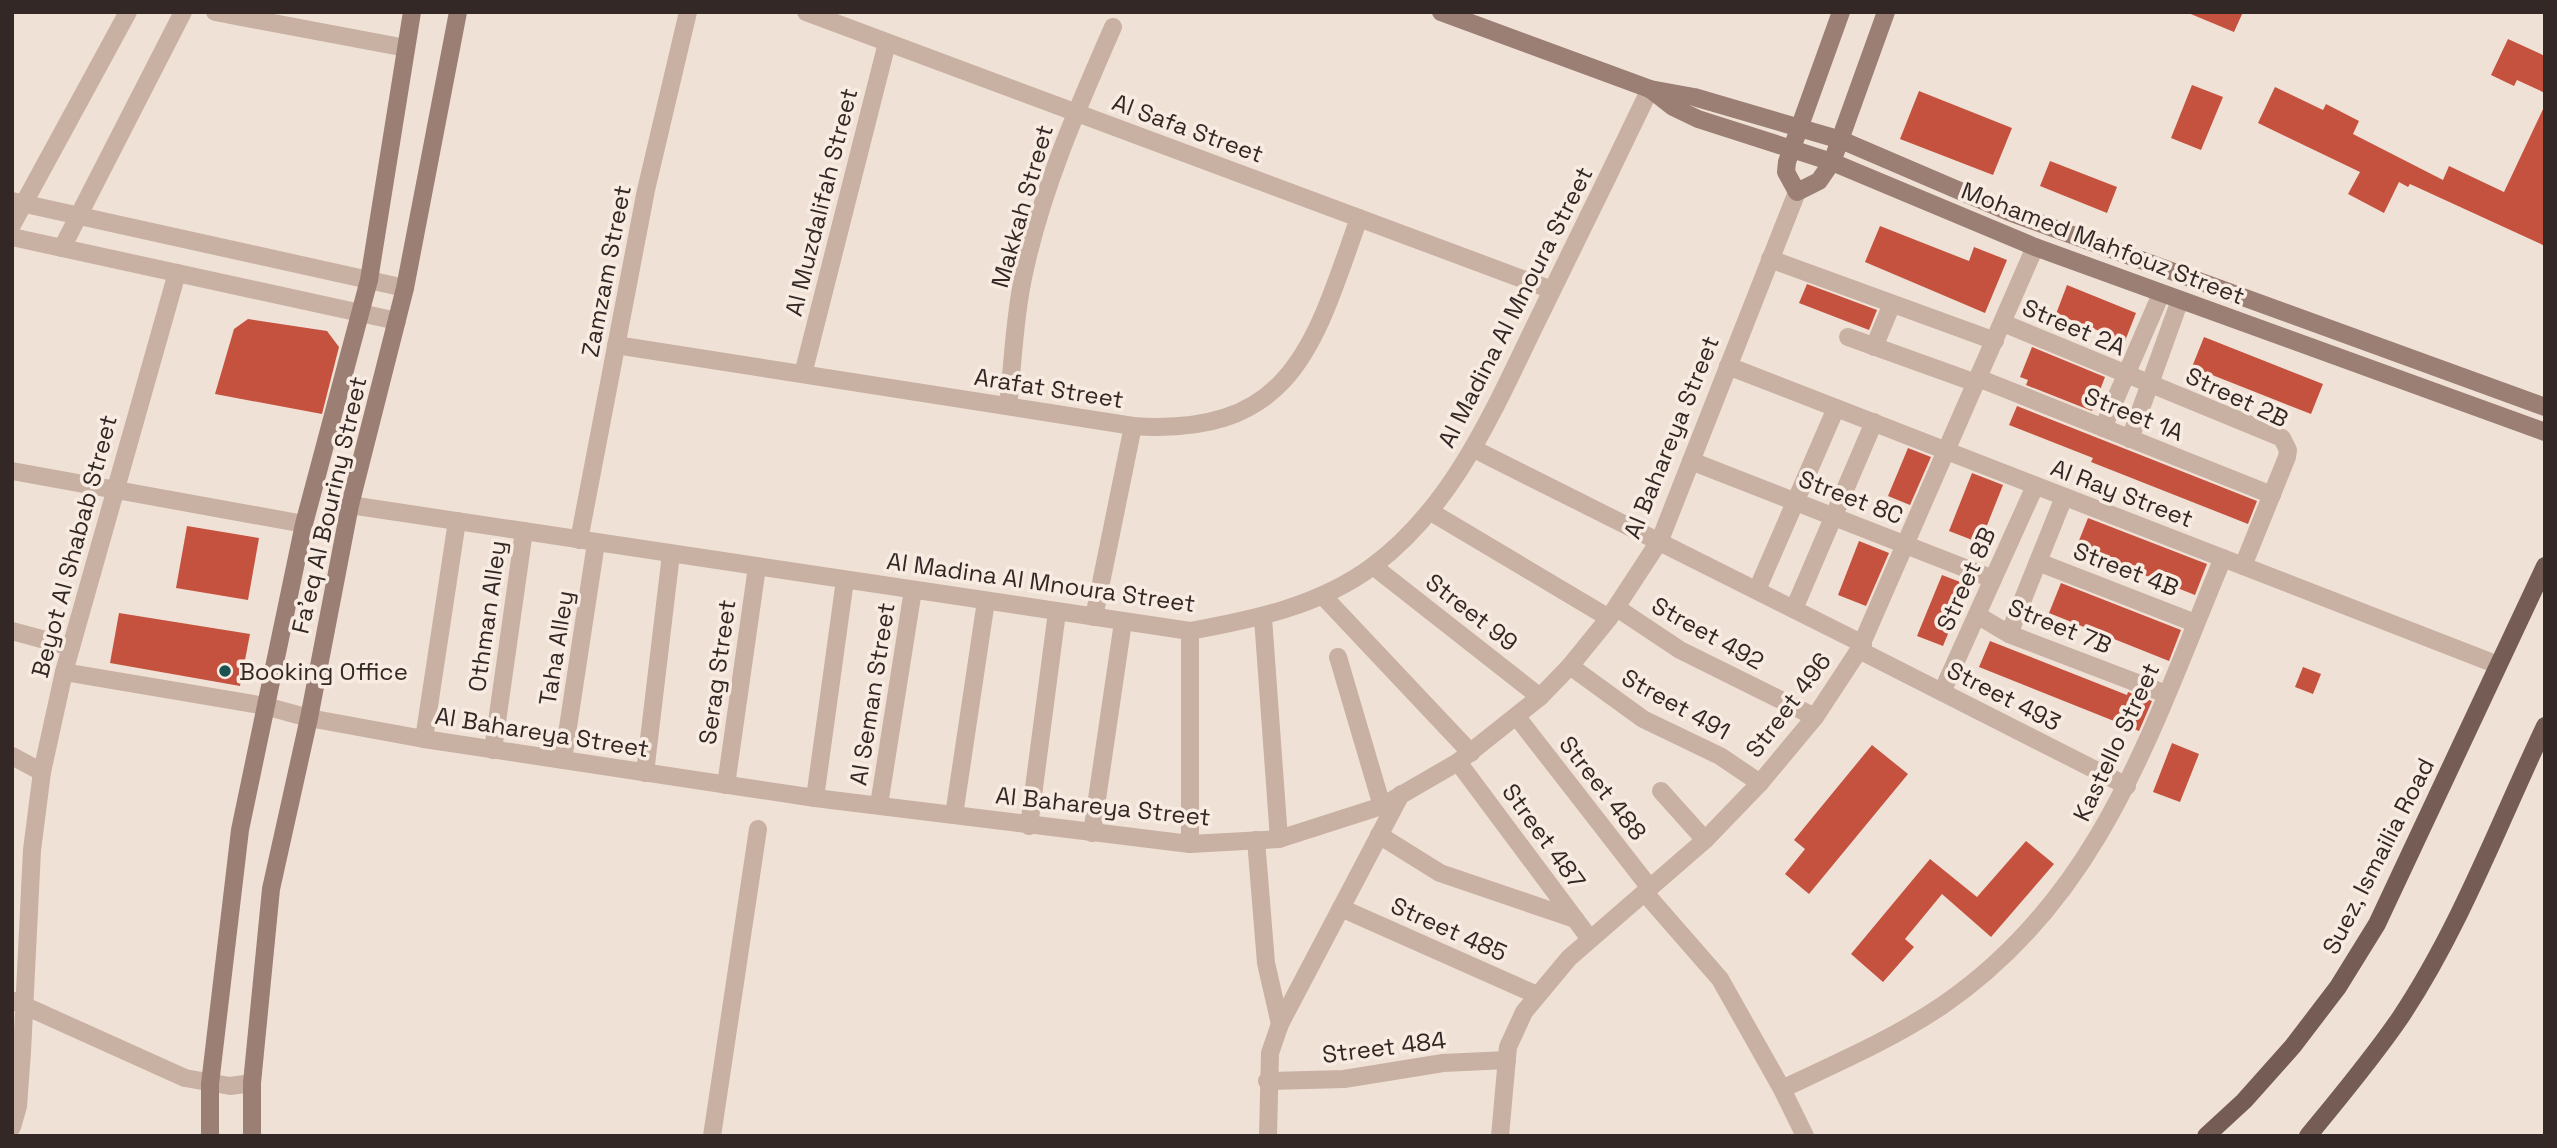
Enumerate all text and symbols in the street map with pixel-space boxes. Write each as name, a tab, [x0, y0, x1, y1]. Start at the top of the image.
street label: Al Muzdalifah Street	[778, 85, 864, 319]
street label: Al Safa Street	[1108, 86, 1268, 170]
street label: Makkah Street	[984, 121, 1060, 291]
street label: Al Madina Al Mnoura Street	[1431, 161, 1599, 453]
street label: Mohamed Mahfouz Street	[1957, 175, 2249, 311]
street label: Zamzam Street	[574, 182, 638, 360]
street label: Street 2A	[2018, 291, 2130, 363]
street label: Al Bahareya Street	[1616, 331, 1726, 543]
street label: Street 2B	[2181, 360, 2293, 434]
street label: Arafat Street	[972, 361, 1126, 415]
street label: Fa'eq Al Bouriny Street	[284, 373, 374, 637]
street label: Street 1A	[2080, 380, 2188, 448]
street label: Beyot Al Shabab Street	[24, 411, 124, 681]
street label: Al Ray Street	[2046, 452, 2198, 534]
street label: Street 8C	[1794, 463, 1908, 531]
street label: Street 8B	[1929, 522, 2003, 636]
street label: Street 4B	[2069, 535, 2183, 603]
street label: Othman Alley	[461, 538, 513, 694]
street label: Al Madina Al Mnoura Street	[885, 545, 1197, 619]
street label: Street 99	[1420, 566, 1524, 658]
street label: Taha Alley	[532, 588, 580, 708]
street label: Street 492	[1646, 589, 1770, 677]
street label: Street 7B	[2004, 591, 2116, 661]
street label: Serag Street	[691, 598, 743, 746]
street label: Al Seman Street	[842, 600, 902, 788]
street label: Street 496	[1738, 646, 1838, 764]
street label: Street 493	[1942, 654, 2066, 738]
place label: Booking Office	[239, 656, 408, 687]
street label: Kastello Street	[2066, 658, 2166, 826]
street label: Street 491	[1616, 662, 1736, 746]
marker: Booking Office	[217, 663, 233, 679]
street label: Al Bahareya Street	[433, 700, 651, 764]
street label: Street 488	[1552, 729, 1654, 847]
street label: Suez, Ismailia Road	[2315, 752, 2441, 960]
street label: Street 487	[1495, 777, 1593, 895]
street label: Al Bahareya Street	[994, 779, 1212, 833]
street label: Street 485	[1386, 890, 1512, 968]
street label: Street 484	[1320, 1024, 1448, 1070]

